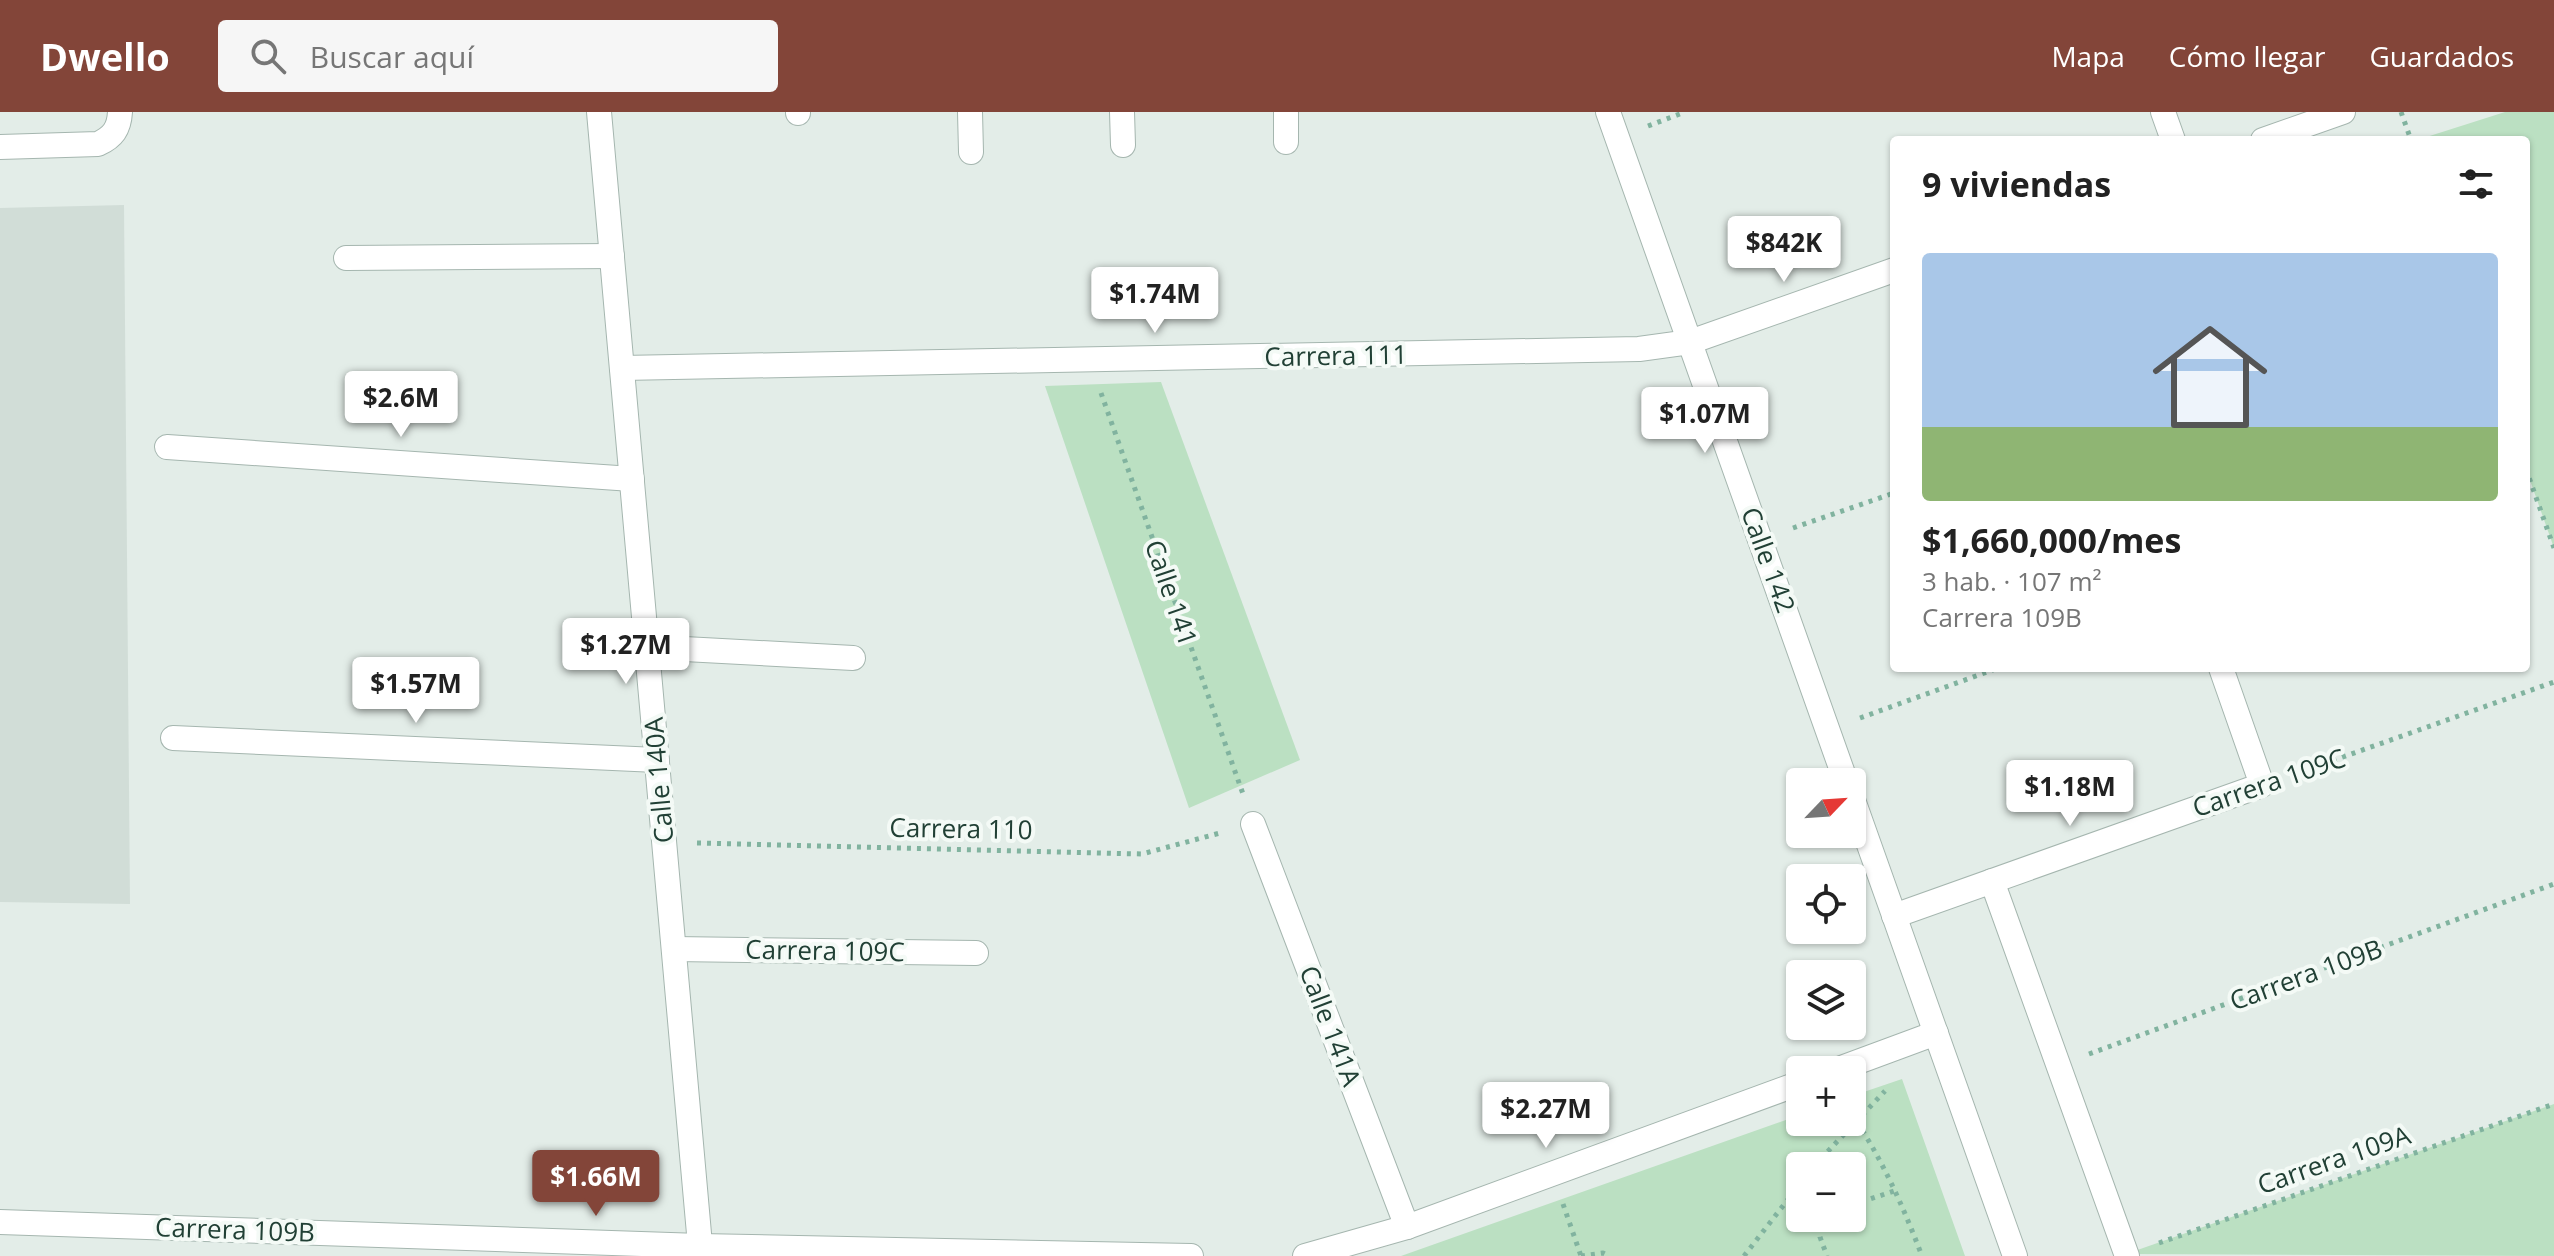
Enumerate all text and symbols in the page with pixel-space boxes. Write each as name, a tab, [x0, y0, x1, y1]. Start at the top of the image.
search box	[218, 20, 778, 92]
text: Dwello	[40, 30, 170, 82]
icon: search	[246, 34, 290, 78]
text: Buscar aquí	[310, 36, 474, 77]
text: Mapa	[2051, 37, 2125, 75]
text: Cómo llegar	[2169, 37, 2325, 75]
text: Guardados	[2369, 37, 2514, 75]
text: 9 viviendas	[1922, 161, 2111, 207]
icon: filters	[2454, 162, 2498, 206]
pin: $842K	[1728, 216, 1840, 284]
text: $842K	[1746, 224, 1822, 260]
pin: $1.74M	[1090, 267, 1220, 335]
text: $1.74M	[1109, 275, 1201, 311]
icon: home	[2138, 305, 2282, 449]
street label: Carrera 111	[1264, 336, 1408, 374]
pin: $2.6M	[345, 371, 457, 439]
text: $2.6M	[363, 379, 439, 415]
pin: $1.07M	[1640, 387, 1770, 455]
text: $1.07M	[1659, 395, 1751, 431]
street label: Calle 142	[1733, 502, 1805, 617]
text: $1,660,000/mes	[1922, 517, 2181, 563]
street label: Calle 141	[1137, 535, 1207, 650]
text: 3 hab. · 107 m²	[1922, 563, 2102, 599]
text: Carrera 109B	[1922, 599, 2082, 635]
pin: $1.27M	[561, 618, 691, 686]
text: $1.27M	[580, 626, 672, 662]
pin: $1.57M	[351, 657, 481, 725]
text: $1.57M	[370, 665, 462, 701]
street label: Calle 140A	[635, 715, 681, 845]
street label: Carrera 109C	[2187, 739, 2350, 825]
pin: $1.18M	[2005, 760, 2135, 828]
north arrow	[1786, 768, 1866, 848]
map controls	[1786, 768, 1866, 1232]
text: $1.18M	[2024, 768, 2116, 804]
street label: Carrera 110	[889, 809, 1033, 847]
button: locate	[1786, 864, 1866, 944]
street label: Carrera 109B	[2224, 930, 2387, 1018]
street label: Carrera 109C	[745, 931, 905, 969]
street label: Calle 141A	[1291, 960, 1371, 1092]
button: layers	[1786, 960, 1866, 1040]
button: +	[1786, 1056, 1866, 1136]
pin: $2.27M	[1481, 1082, 1611, 1150]
text: $2.27M	[1500, 1090, 1592, 1126]
street label: Carrera 109A	[2252, 1116, 2415, 1202]
pin: $1.66M	[531, 1150, 661, 1218]
button: −	[1786, 1152, 1866, 1232]
text: $1.66M	[550, 1158, 642, 1194]
street label: Carrera 109B	[155, 1208, 316, 1250]

